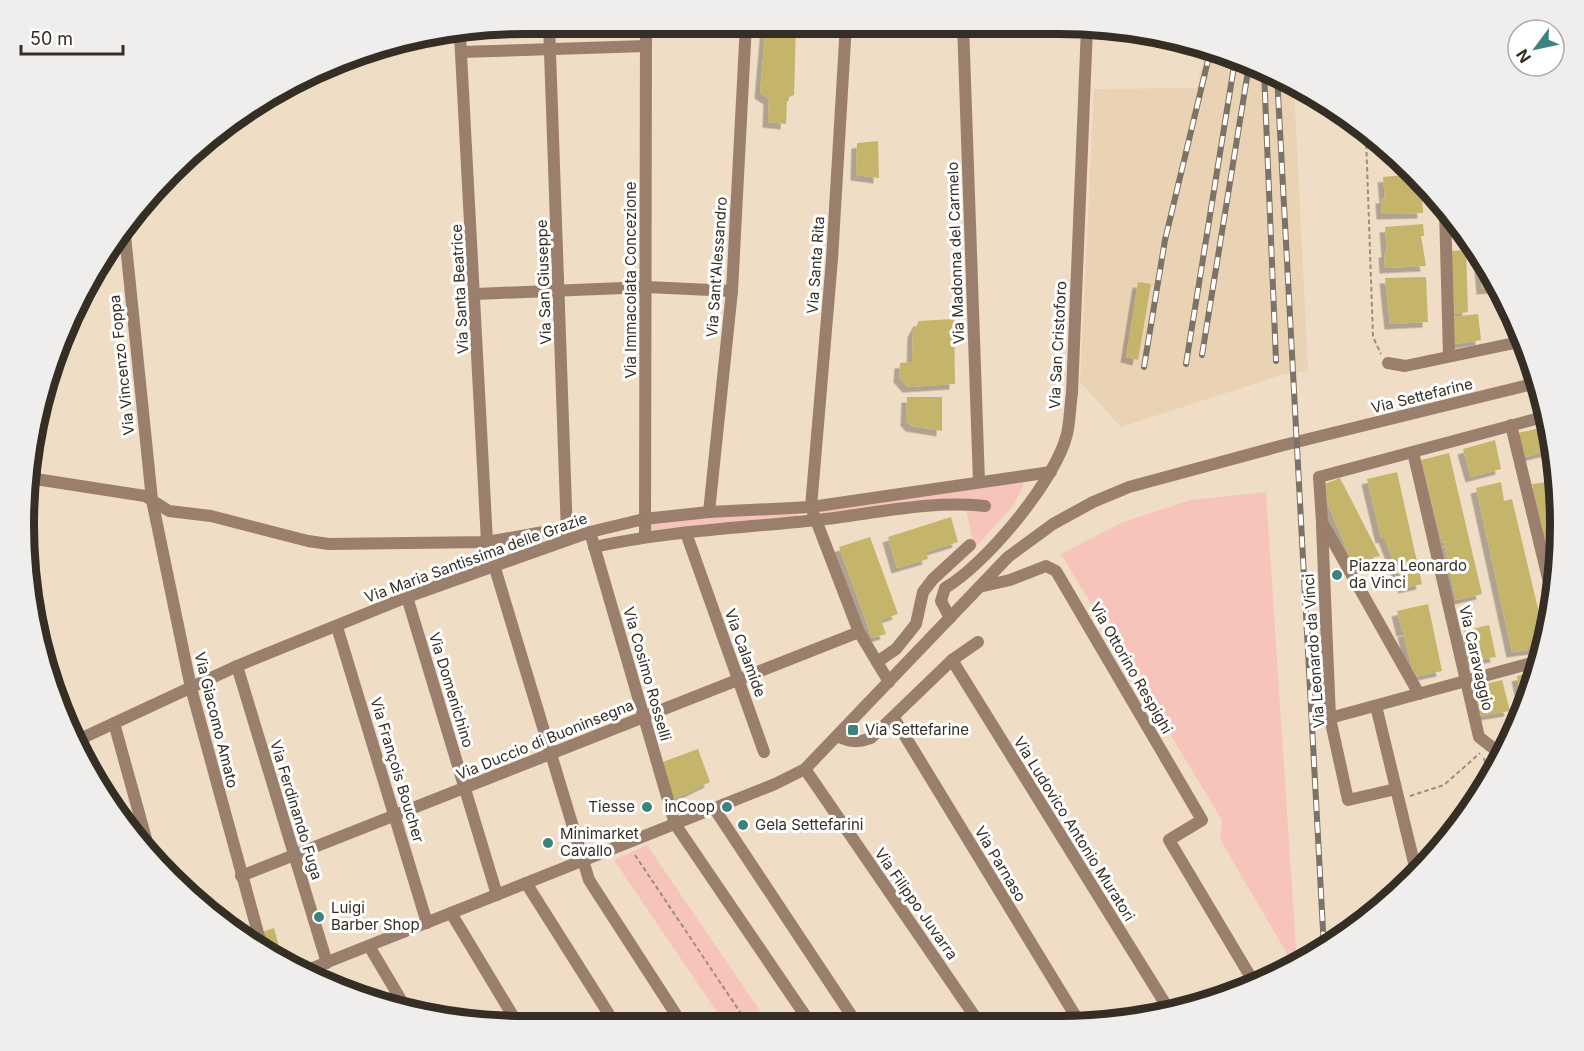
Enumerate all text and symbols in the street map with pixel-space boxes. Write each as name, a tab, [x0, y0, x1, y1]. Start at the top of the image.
scale bar	[21, 18, 123, 56]
north arrow	[1506, 18, 1566, 78]
text: 50 m	[30, 28, 73, 49]
text: N	[1512, 46, 1535, 67]
street label: Via Madonna del Carmelo	[943, 161, 968, 345]
street label: Via Immacolata Concezione	[621, 181, 640, 379]
street label: Via Sant'Alessandro	[702, 196, 731, 338]
street label: Via Santa Rita	[803, 215, 828, 314]
street label: Via San Giuseppe	[532, 219, 555, 345]
street label: Via Santa Beatrice	[447, 224, 472, 354]
street label: Via San Cristoforo	[1045, 280, 1070, 410]
street label: Via Vincenzo Foppa	[105, 294, 138, 436]
street label: Via Settefarine	[1369, 374, 1475, 417]
street label: Via Maria Santissima delle Grazie	[362, 508, 590, 607]
place label: Piazza Leonardo da Vinci	[1349, 556, 1467, 592]
marker: Piazza Leonardo da Vinci	[1330, 568, 1344, 582]
street label: Via Leonardo da Vinci	[1299, 573, 1328, 729]
street label: Via Ottorino Respighi	[1086, 599, 1177, 737]
street label: Via Caravaggio	[1455, 603, 1498, 712]
street label: Via Cosimo Rosselli	[619, 605, 676, 743]
street label: Via Calamide	[721, 606, 770, 700]
street label: Via Domenichino	[425, 630, 478, 750]
street label: Via Giacomo Amato	[190, 650, 243, 790]
street label: Via François Boucher	[366, 695, 429, 845]
street label: Via Duccio di Buoninsegna	[453, 695, 636, 784]
place label: Via Settefarine	[865, 720, 969, 739]
marker: Via Settefarine	[846, 723, 860, 737]
street label: Via Ludovico Antonio Muratori	[1010, 733, 1139, 925]
street label: Via Ferdinando Fuga	[266, 738, 327, 882]
place label: Tiesse	[588, 797, 635, 816]
place label: inCoop	[664, 797, 715, 816]
marker: Tiesse	[640, 800, 654, 814]
marker: inCoop	[720, 800, 734, 814]
place label: Gela Settefarini	[755, 815, 863, 834]
marker: Gela Settefarini	[736, 818, 750, 832]
street label: Via Parnaso	[970, 823, 1030, 905]
place label: Minimarket Cavallo	[560, 824, 639, 860]
marker: Minimarket Cavallo	[541, 836, 555, 850]
street label: Via Filippo Juvarra	[871, 844, 962, 963]
place label: Luigi Barber Shop	[331, 898, 420, 934]
marker: Luigi Barber Shop	[312, 910, 326, 924]

